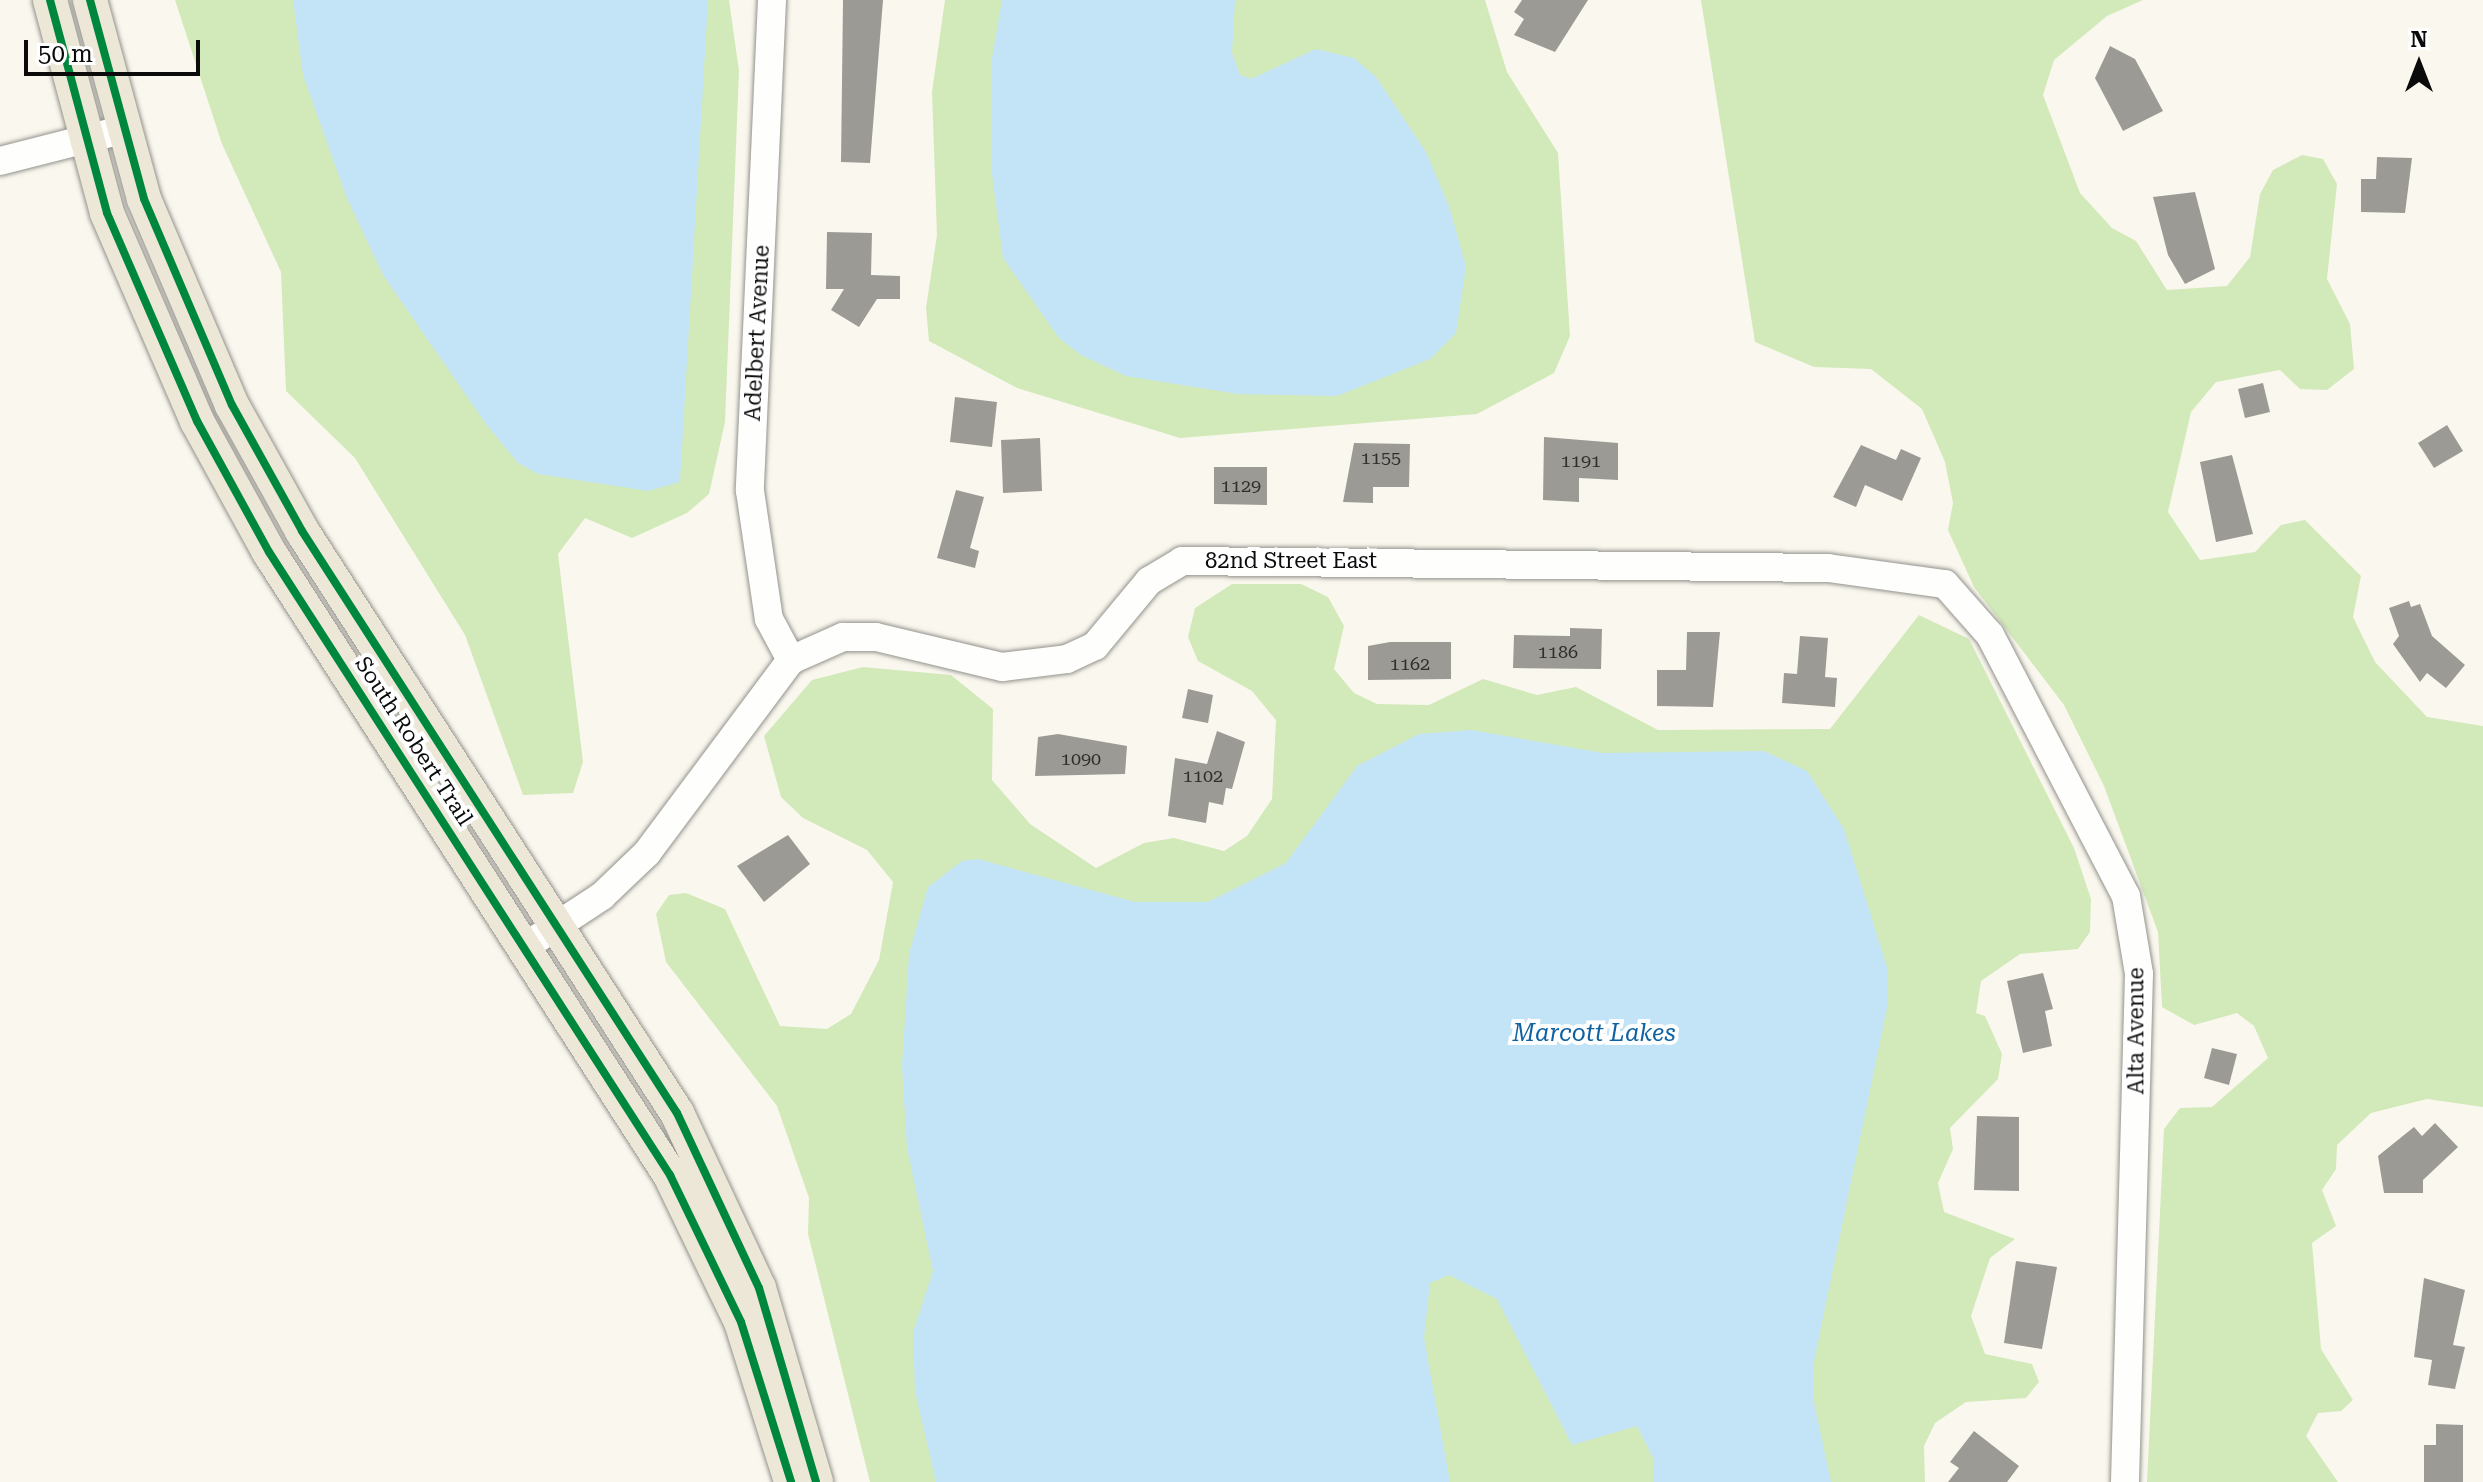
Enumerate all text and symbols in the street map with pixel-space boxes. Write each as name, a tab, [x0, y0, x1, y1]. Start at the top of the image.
scale bar	[28, 24, 204, 74]
north arrow	[2379, 24, 2459, 104]
text: N	[2411, 27, 2427, 52]
text: 50 m	[38, 40, 93, 68]
street label: Adelbert Avenue	[739, 244, 775, 422]
house number: 1155	[1361, 447, 1401, 469]
house number: 1191	[1561, 450, 1601, 472]
house number: 1129	[1221, 475, 1261, 497]
street label: 82nd Street East	[1205, 548, 1377, 574]
house number: 1186	[1538, 641, 1578, 663]
street label: South Robert Trail	[350, 652, 478, 830]
house number: 1162	[1390, 653, 1430, 675]
house number: 1090	[1061, 748, 1101, 770]
house number: 1102	[1183, 765, 1223, 787]
street label: Alta Avenue	[2123, 968, 2149, 1094]
water label: Marcott Lakes	[1512, 1020, 1676, 1048]

